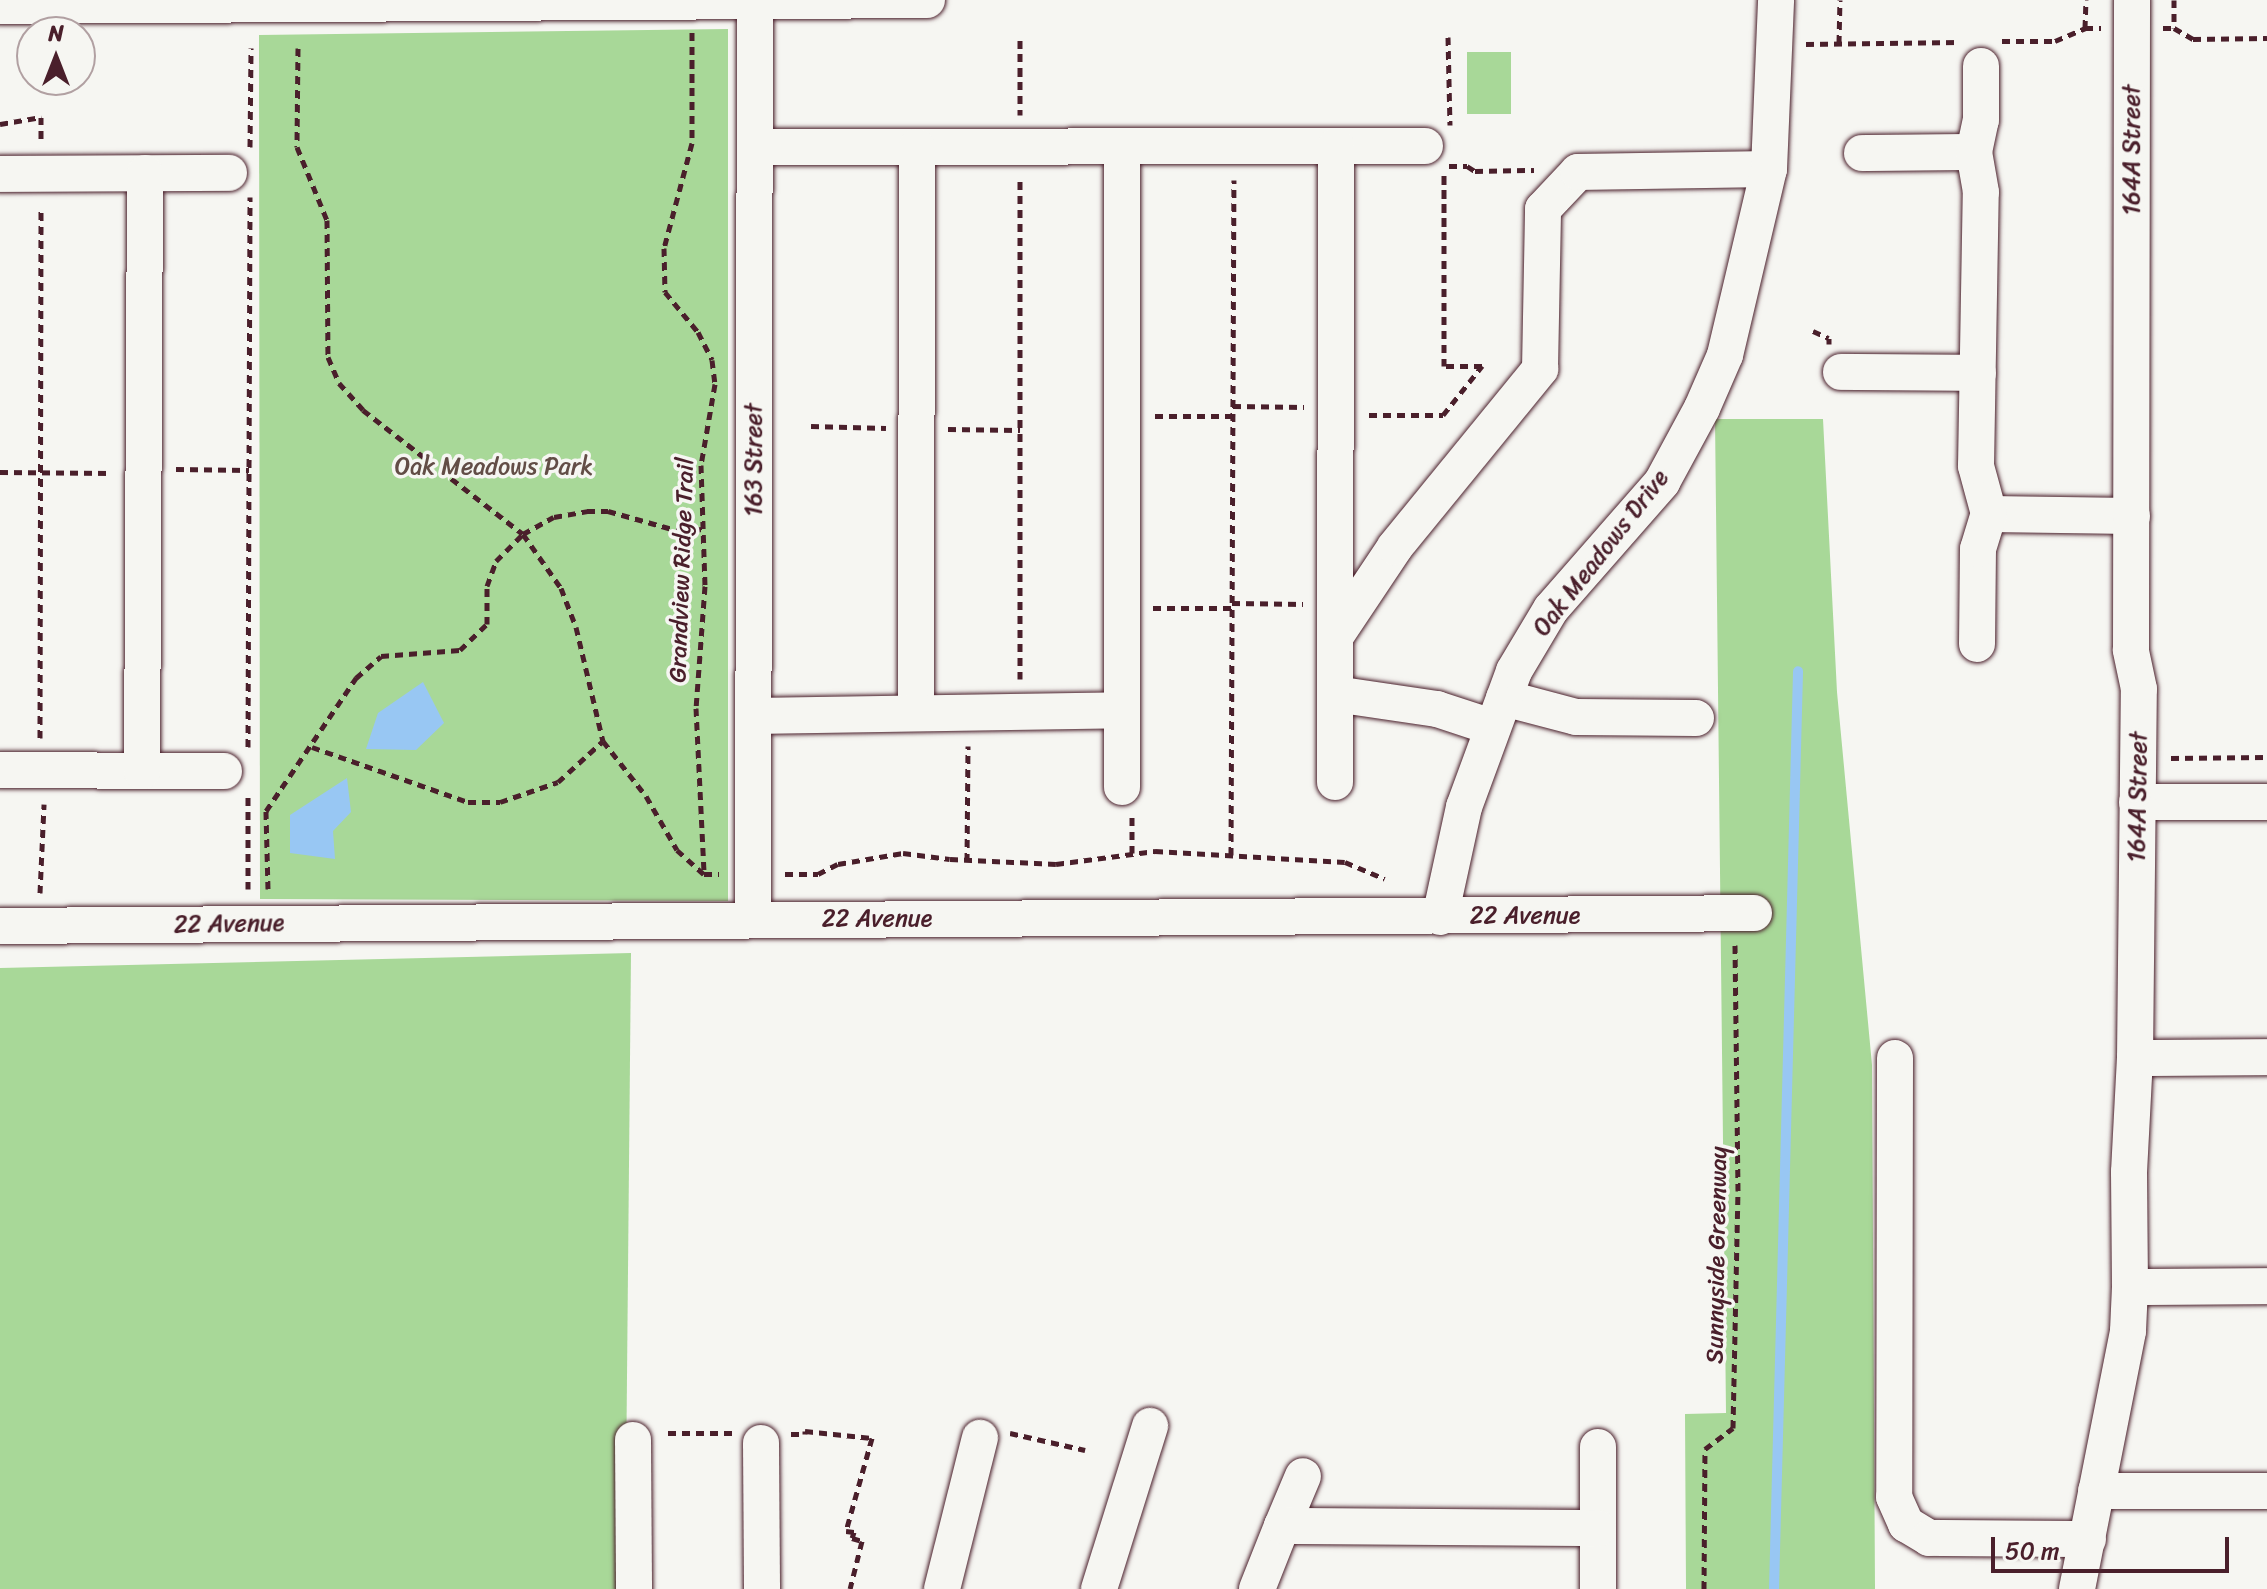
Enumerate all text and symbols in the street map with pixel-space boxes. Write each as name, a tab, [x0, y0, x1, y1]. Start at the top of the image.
text: N	[48, 14, 64, 53]
north arrow	[16, 16, 96, 96]
street label: 164A Street	[2118, 85, 2146, 215]
street label: 163 Street	[740, 403, 768, 517]
park label: Oak Meadows Park	[396, 453, 592, 481]
street label: Grandview Ridge Trail	[664, 457, 700, 683]
street label: Oak Meadows Drive	[1527, 465, 1675, 641]
street label: 164A Street	[2122, 731, 2154, 863]
street label: 22 Avenue	[1470, 902, 1580, 930]
street label: 22 Avenue	[822, 905, 932, 933]
street label: 22 Avenue	[173, 909, 285, 939]
street label: Sunnyside Greenway	[1701, 1146, 1733, 1364]
scale bar	[1995, 1521, 2233, 1571]
text: 50 m	[2005, 1530, 2060, 1572]

